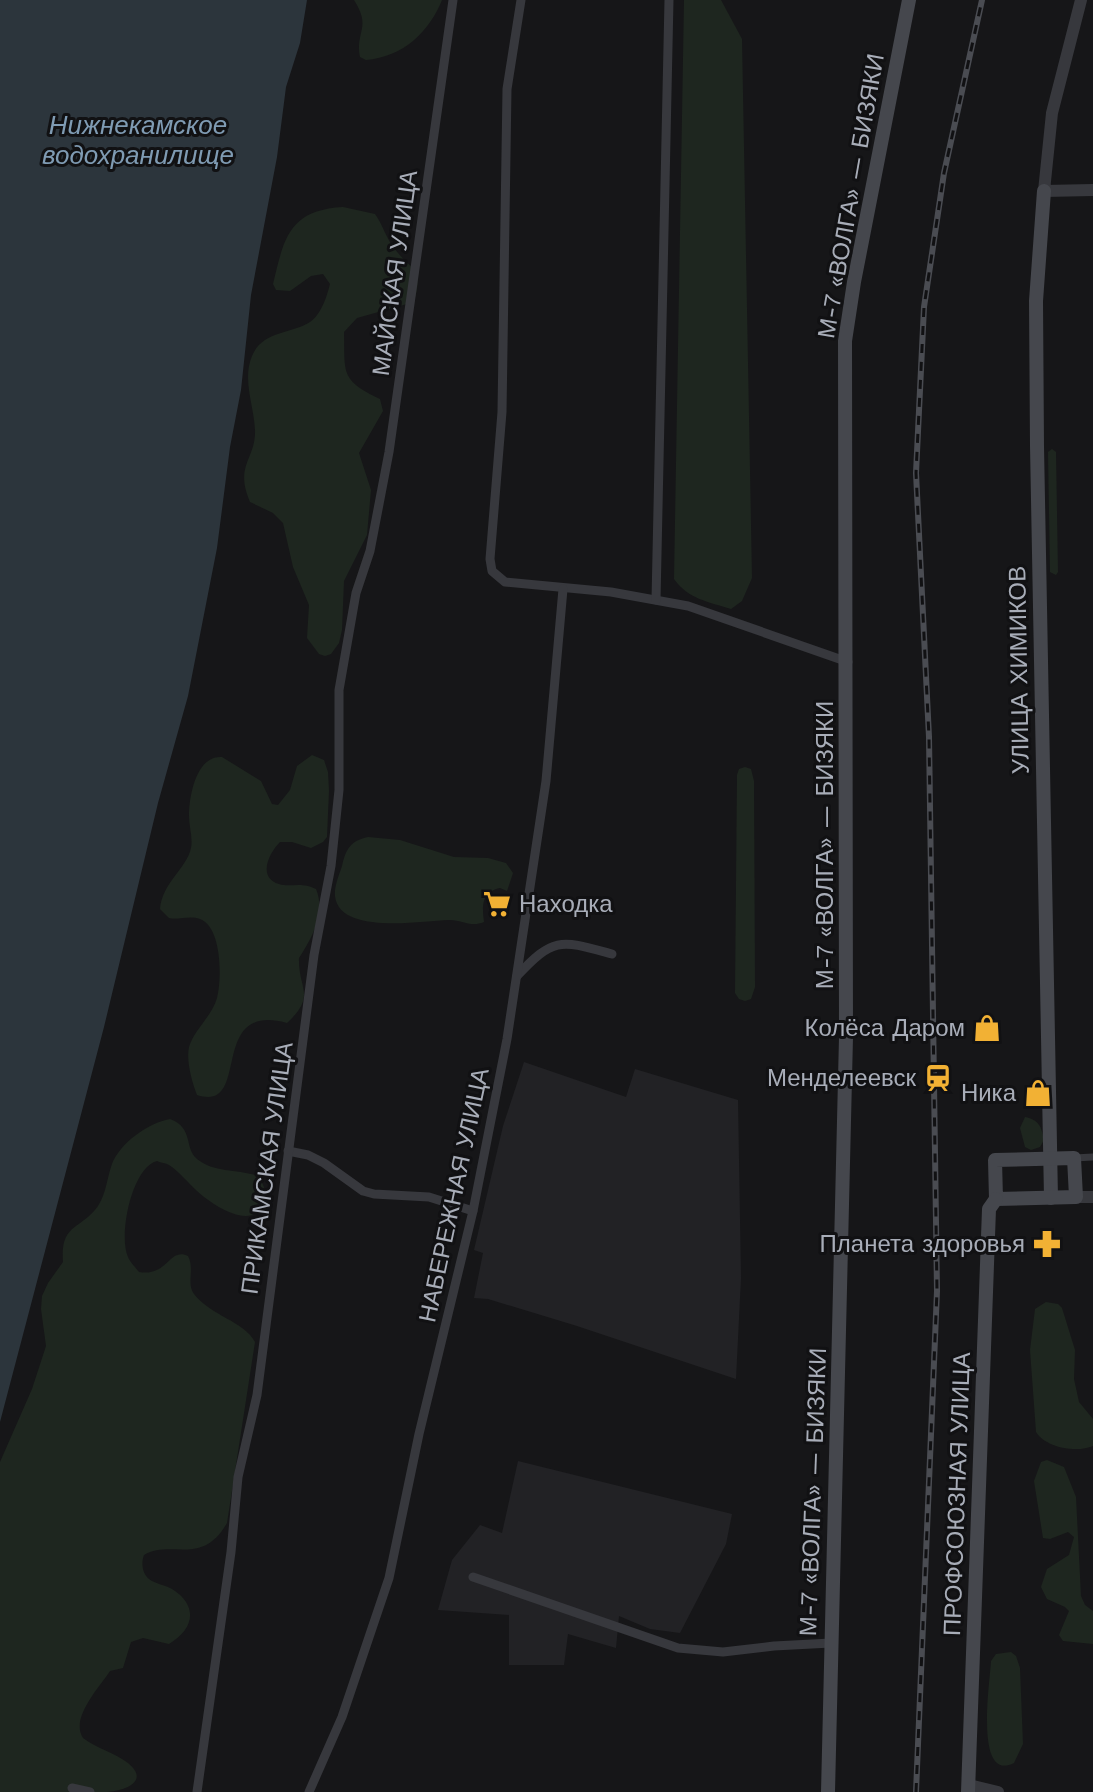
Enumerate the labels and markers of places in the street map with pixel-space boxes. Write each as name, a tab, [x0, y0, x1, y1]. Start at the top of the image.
supermarket icon: Находка	[482, 889, 512, 919]
place label: Находка	[519, 890, 613, 918]
shop icon: Колёса Даром	[972, 1013, 1002, 1043]
place label: Колёса Даром	[805, 1014, 965, 1042]
station icon: Менделеевск	[923, 1063, 953, 1093]
place label: Менделеевск	[767, 1064, 916, 1092]
shop icon: Ника	[1023, 1078, 1053, 1108]
place label: Ника	[961, 1079, 1017, 1107]
pharmacy icon: Планета здоровья	[1032, 1229, 1062, 1259]
place label: Планета здоровья	[820, 1230, 1025, 1258]

